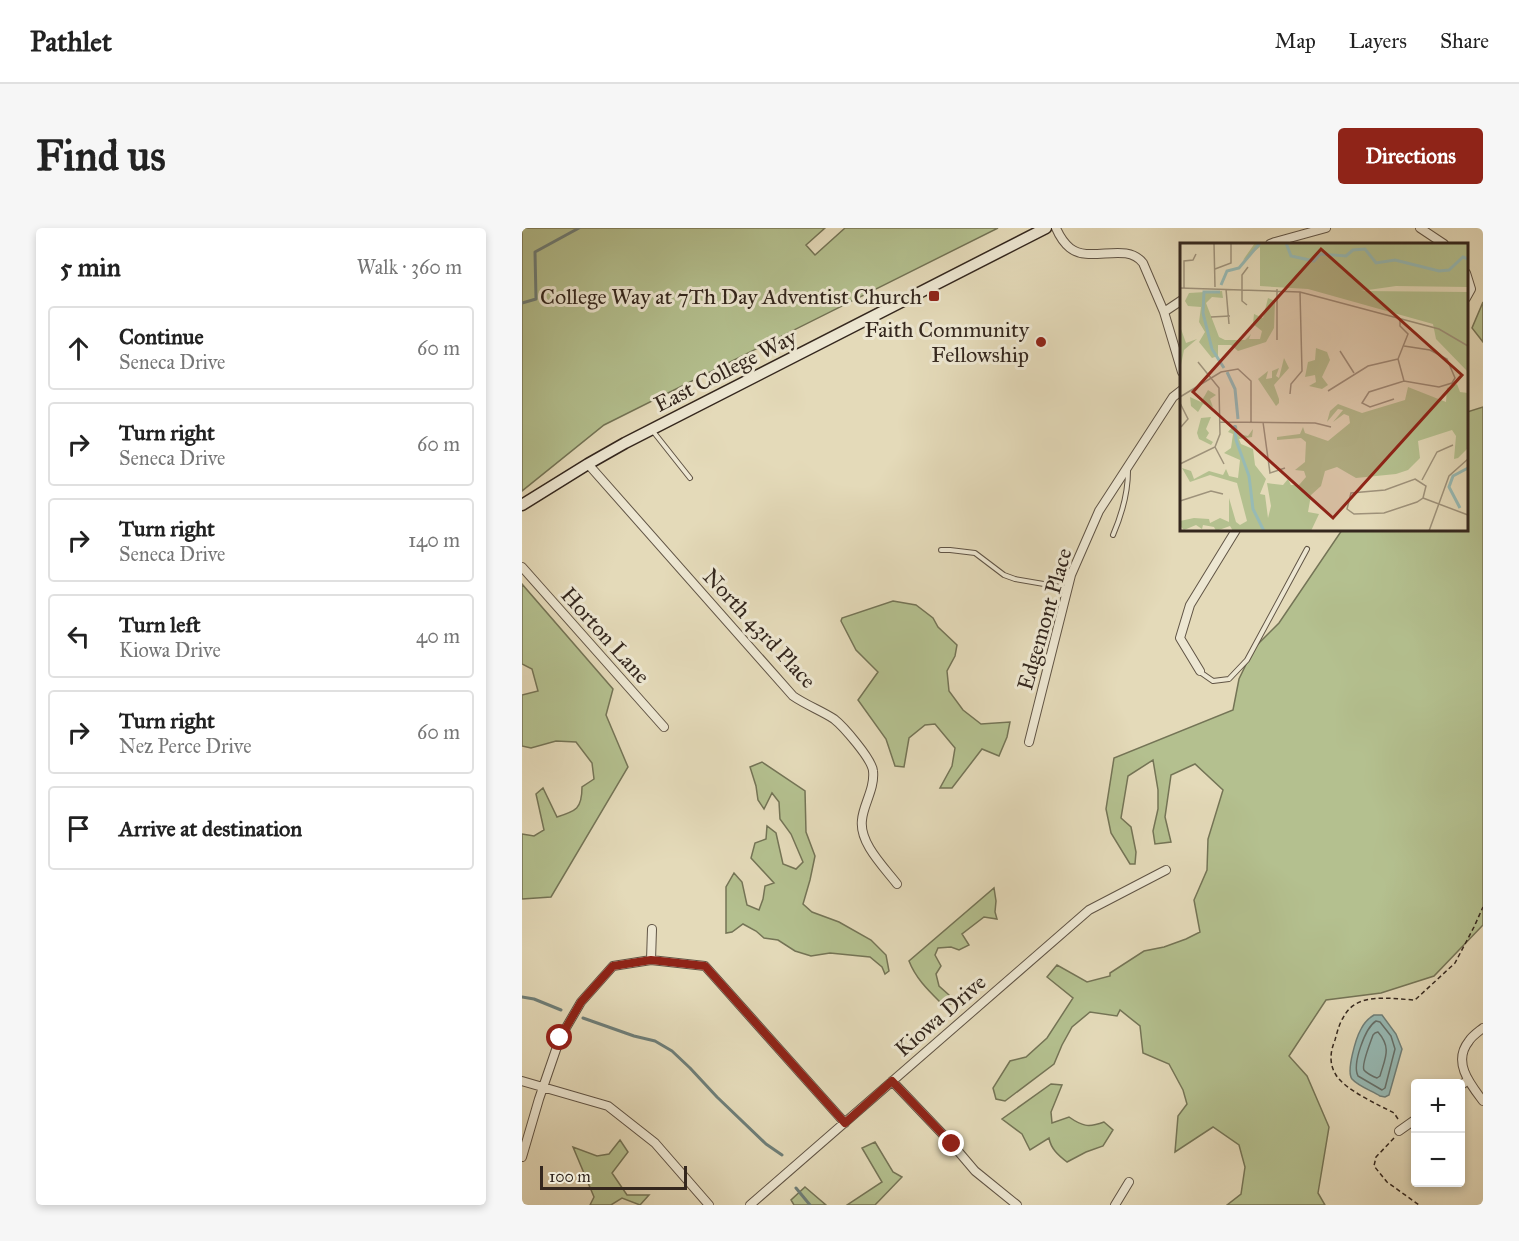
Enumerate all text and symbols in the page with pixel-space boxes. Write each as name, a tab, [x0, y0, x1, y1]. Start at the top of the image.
text: Pathlet	[30, 24, 112, 59]
text: Map	[1275, 28, 1316, 54]
text: Layers	[1349, 28, 1407, 54]
text: Share	[1440, 28, 1489, 54]
button: Directions	[1338, 128, 1483, 184]
text: Find us	[36, 130, 166, 182]
inset map	[1180, 243, 1468, 531]
text: 5 min	[60, 251, 121, 283]
text: Walk · 360 m	[357, 255, 462, 279]
place label: College Way at 7Th Day Adventist Church	[540, 283, 922, 310]
marker: College Way at 7Th Day Adventist Church	[927, 289, 941, 303]
place label: Faith Community Fellowship	[864, 316, 1030, 368]
text: Continue	[119, 323, 204, 350]
street label: East College Way	[650, 323, 801, 418]
icon: ahead	[62, 332, 95, 365]
marker: Faith Community Fellowship	[1034, 335, 1048, 349]
text: 60 m	[417, 336, 460, 360]
text: Seneca Drive	[119, 350, 225, 374]
text: Turn right	[119, 419, 215, 446]
icon: right	[62, 428, 95, 461]
text: 60 m	[417, 432, 460, 456]
text: Seneca Drive	[119, 446, 225, 470]
text: Turn right	[119, 515, 215, 542]
icon: right	[62, 524, 95, 557]
text: 140 m	[408, 528, 460, 552]
text: Seneca Drive	[119, 542, 225, 566]
street label: Edgemont Place	[1011, 545, 1078, 693]
street label: North 43rd Place	[697, 563, 822, 694]
street label: Horton Lane	[555, 582, 656, 689]
text: Turn left	[119, 611, 201, 638]
icon: left	[62, 620, 95, 653]
text: 40 m	[416, 624, 460, 648]
text: Kiowa Drive	[119, 638, 221, 662]
text: Turn right	[119, 707, 215, 734]
icon: right	[62, 716, 95, 749]
text: 60 m	[417, 720, 460, 744]
text: Nez Perce Drive	[119, 734, 252, 758]
icon: arrive	[62, 812, 95, 845]
text: Arrive at destination	[119, 815, 302, 842]
street label: Kiowa Drive	[889, 968, 991, 1062]
route start	[546, 1024, 572, 1050]
map controls	[1411, 1079, 1465, 1187]
button: +	[1411, 1079, 1465, 1133]
route end	[938, 1130, 964, 1156]
button: −	[1411, 1133, 1465, 1187]
scale bar	[540, 1163, 687, 1190]
text: 100 m	[549, 1167, 591, 1186]

